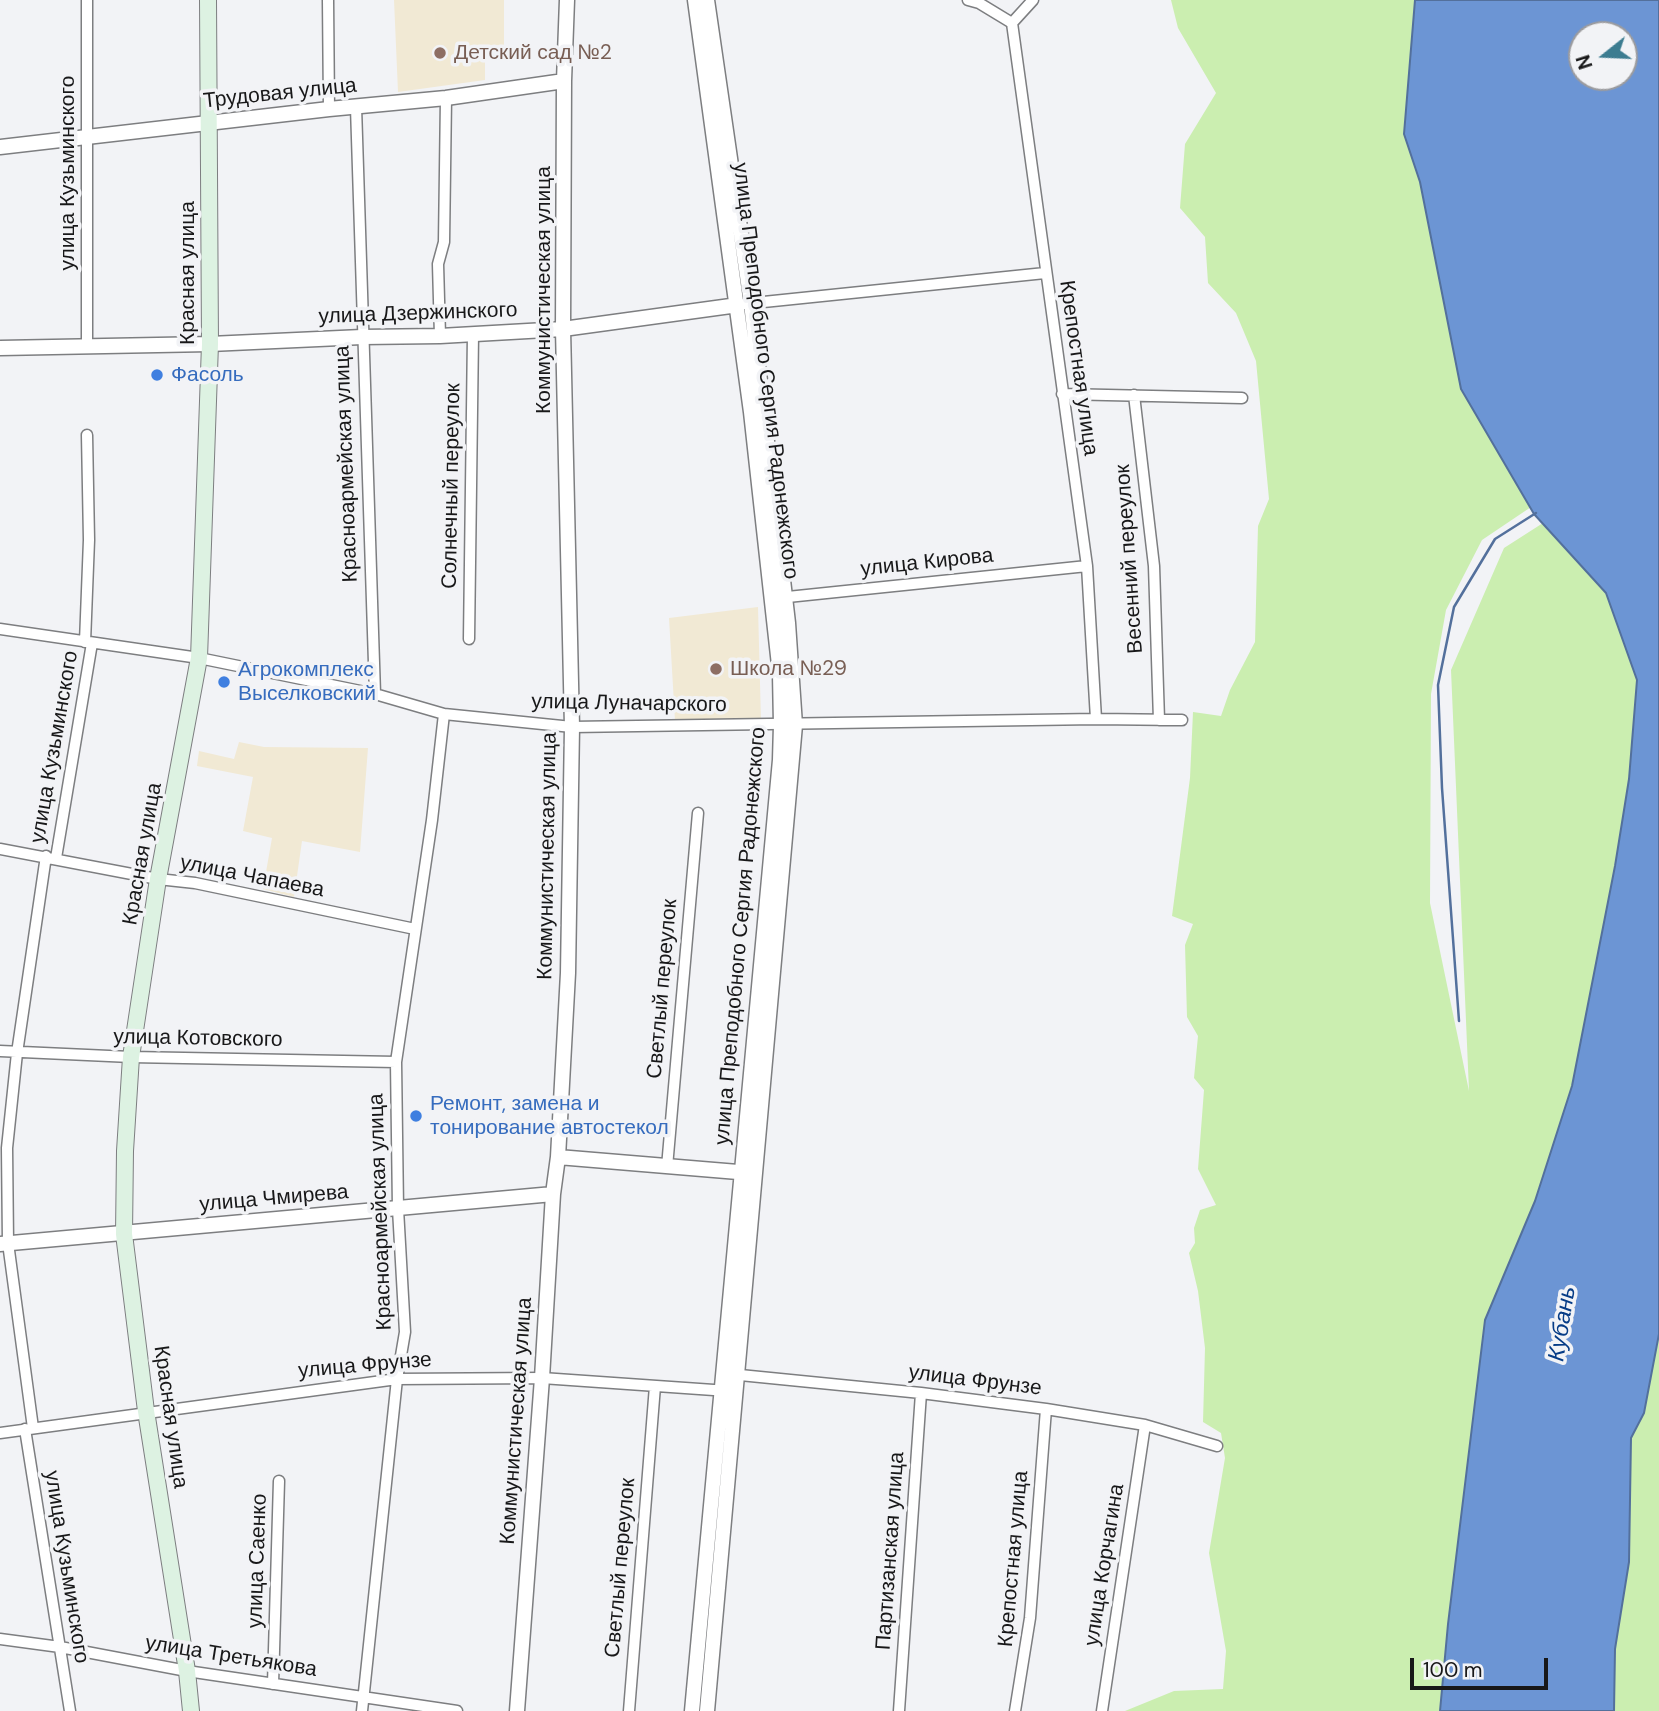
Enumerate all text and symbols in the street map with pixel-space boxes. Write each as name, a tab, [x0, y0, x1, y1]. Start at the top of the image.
north arrow	[1568, 21, 1638, 91]
place label: Детский сад №2	[454, 40, 612, 66]
marker: Детский сад №2	[432, 45, 448, 61]
text: N	[1570, 52, 1598, 72]
street label: Трудовая улица	[202, 73, 358, 115]
street label: улица Кузьминского	[55, 76, 81, 270]
street label: улица Преподобного Сергия Радонежского	[727, 161, 803, 581]
street label: Коммунистическая улица	[531, 166, 557, 414]
street label: Красная улица	[175, 201, 201, 345]
street label: Крепостная улица	[1053, 279, 1103, 457]
street label: улица Дзержинского	[318, 298, 518, 330]
street label: Красноармейская улица	[330, 345, 364, 583]
place label: Фасоль	[171, 362, 244, 388]
marker: Фасоль	[149, 367, 165, 383]
street label: Солнечный переулок	[438, 383, 466, 589]
street label: Весенний переулок	[1111, 464, 1149, 654]
street label: улица Кирова	[859, 544, 995, 582]
street label: улица Кузьминского	[26, 649, 84, 845]
place label: Школа №29	[730, 656, 847, 682]
place label: Агрокомплекс Выселковский	[238, 657, 376, 707]
marker: Школа №29	[708, 661, 724, 677]
marker: Агрокомплекс Выселковский	[216, 674, 232, 690]
street label: улица Луначарского	[531, 690, 727, 718]
street label: улица Преподобного Сергия Радонежского	[710, 726, 772, 1146]
street label: Коммунистическая улица	[533, 732, 563, 980]
street label: Красная улица	[118, 781, 168, 927]
street label: улица Чапаева	[178, 851, 326, 903]
street label: Светлый переулок	[643, 898, 683, 1080]
street label: улица Котовского	[113, 1025, 283, 1053]
place label: Ремонт, замена и тонирование автостекол	[430, 1091, 669, 1141]
street label: Красноармейская улица	[364, 1093, 398, 1331]
marker: Ремонт, замена и тонирование автостекол	[408, 1108, 424, 1124]
street label: улица Чмирева	[198, 1180, 350, 1218]
water label: Кубань	[1543, 1284, 1583, 1364]
street label: Коммунистическая улица	[496, 1297, 538, 1545]
street label: Красная улица	[147, 1344, 193, 1490]
street label: улица Фрунзе	[297, 1348, 433, 1384]
street label: улица Фрунзе	[907, 1360, 1043, 1402]
street label: Партизанская улица	[871, 1451, 911, 1651]
street label: улица Кузьминского	[38, 1469, 94, 1665]
street label: Крепостная улица	[994, 1470, 1034, 1648]
street label: Светлый переулок	[601, 1477, 641, 1659]
street label: улица Корчагина	[1080, 1482, 1130, 1648]
street label: улица Саенко	[243, 1493, 273, 1629]
street label: улица Третьякова	[143, 1631, 319, 1683]
scale bar	[1414, 1644, 1552, 1688]
text: 100 m	[1423, 1656, 1483, 1684]

